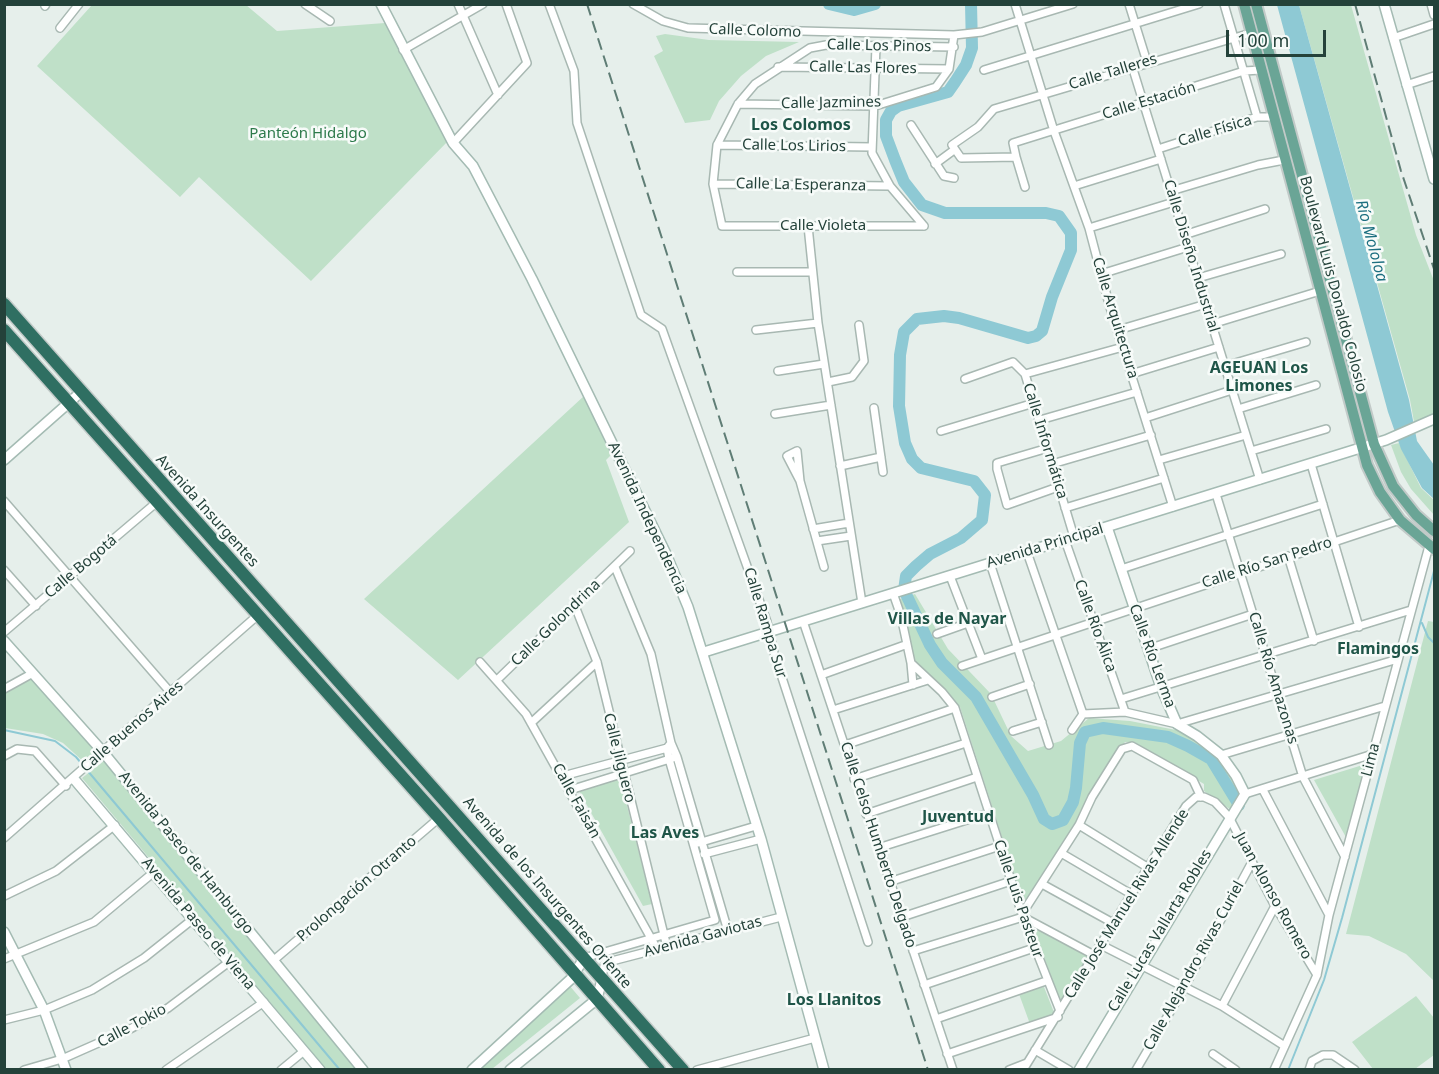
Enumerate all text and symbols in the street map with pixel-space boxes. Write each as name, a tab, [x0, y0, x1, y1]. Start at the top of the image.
scale bar	[1229, 18, 1330, 56]
street label: Calle Colomo	[708, 20, 802, 42]
text: 100 m	[1237, 28, 1289, 52]
street label: Calle Los Pinos	[827, 36, 931, 56]
street label: Calle Talleres	[1067, 50, 1159, 94]
street label: Calle Las Flores	[809, 58, 917, 78]
street label: Calle Estación	[1100, 78, 1198, 124]
street label: Calle Jazmines	[781, 93, 881, 113]
street label: Calle Física	[1176, 111, 1254, 151]
district label: Los Colomos	[751, 115, 851, 135]
park label: Panteón Hidalgo	[249, 125, 367, 143]
street label: Calle Los Lirios	[742, 136, 846, 156]
street label: Boulevard Luis Donaldo Colosio	[1295, 174, 1371, 394]
street label: Calle La Esperanza	[736, 175, 866, 195]
street label: Calle Diseño Industrial	[1159, 178, 1223, 334]
water label: Río Mololoa	[1351, 198, 1391, 284]
street label: Calle Violeta	[780, 217, 866, 235]
street label: Calle Arquitectura	[1088, 255, 1142, 381]
district label: AGEUAN Los Limones	[1210, 358, 1308, 396]
street label: Calle Informática	[1019, 381, 1071, 501]
street label: Avenida Independencia	[604, 439, 690, 597]
street label: Avenida Insurgentes	[152, 451, 262, 571]
street label: Avenida Principal	[984, 520, 1106, 572]
street label: Calle Bogotá	[41, 532, 121, 602]
street label: Calle Río San Pedro	[1200, 533, 1334, 593]
street label: Calle Rampa Sur	[740, 565, 790, 681]
street label: Calle Golondrina	[508, 576, 604, 670]
street label: Calle Río Álica	[1070, 577, 1120, 675]
street label: Calle Río Lerma	[1125, 602, 1179, 710]
district label: Villas de Nayar	[888, 609, 1006, 629]
street label: Calle Río Amazonas	[1244, 610, 1302, 746]
district label: Flamingos	[1337, 639, 1419, 659]
street label: Calle Buenos Aires	[77, 678, 187, 776]
street label: Calle Jilguero	[599, 711, 639, 805]
street label: Calle Celso Humberto Delgado	[836, 740, 920, 950]
street label: Lima	[1358, 741, 1384, 779]
street label: Calle Faisán	[548, 760, 604, 842]
street label: Avenida Paseo de Hamburgo	[115, 768, 257, 938]
street label: Avenida de los Insurgentes Oriente	[459, 793, 635, 993]
street label: Calle José Manuel Rivas Allende	[1061, 806, 1193, 1002]
district label: Juventud	[922, 807, 994, 827]
district label: Las Aves	[631, 823, 699, 843]
street label: Juan Alonso Romero	[1231, 829, 1315, 963]
street label: Prolongación Otranto	[294, 832, 420, 946]
street label: Calle Luis Pasteur	[989, 837, 1047, 961]
street label: Calle Lucas Vallarta Robles	[1104, 847, 1216, 1015]
street label: Avenida Paseo de Viena	[137, 854, 259, 994]
street label: Calle Alejandro Rivas Curiel	[1140, 878, 1248, 1054]
street label: Avenida Gaviotas	[642, 913, 764, 961]
district label: Los Llanitos	[787, 990, 881, 1010]
street label: Calle Tokio	[95, 1000, 169, 1052]

